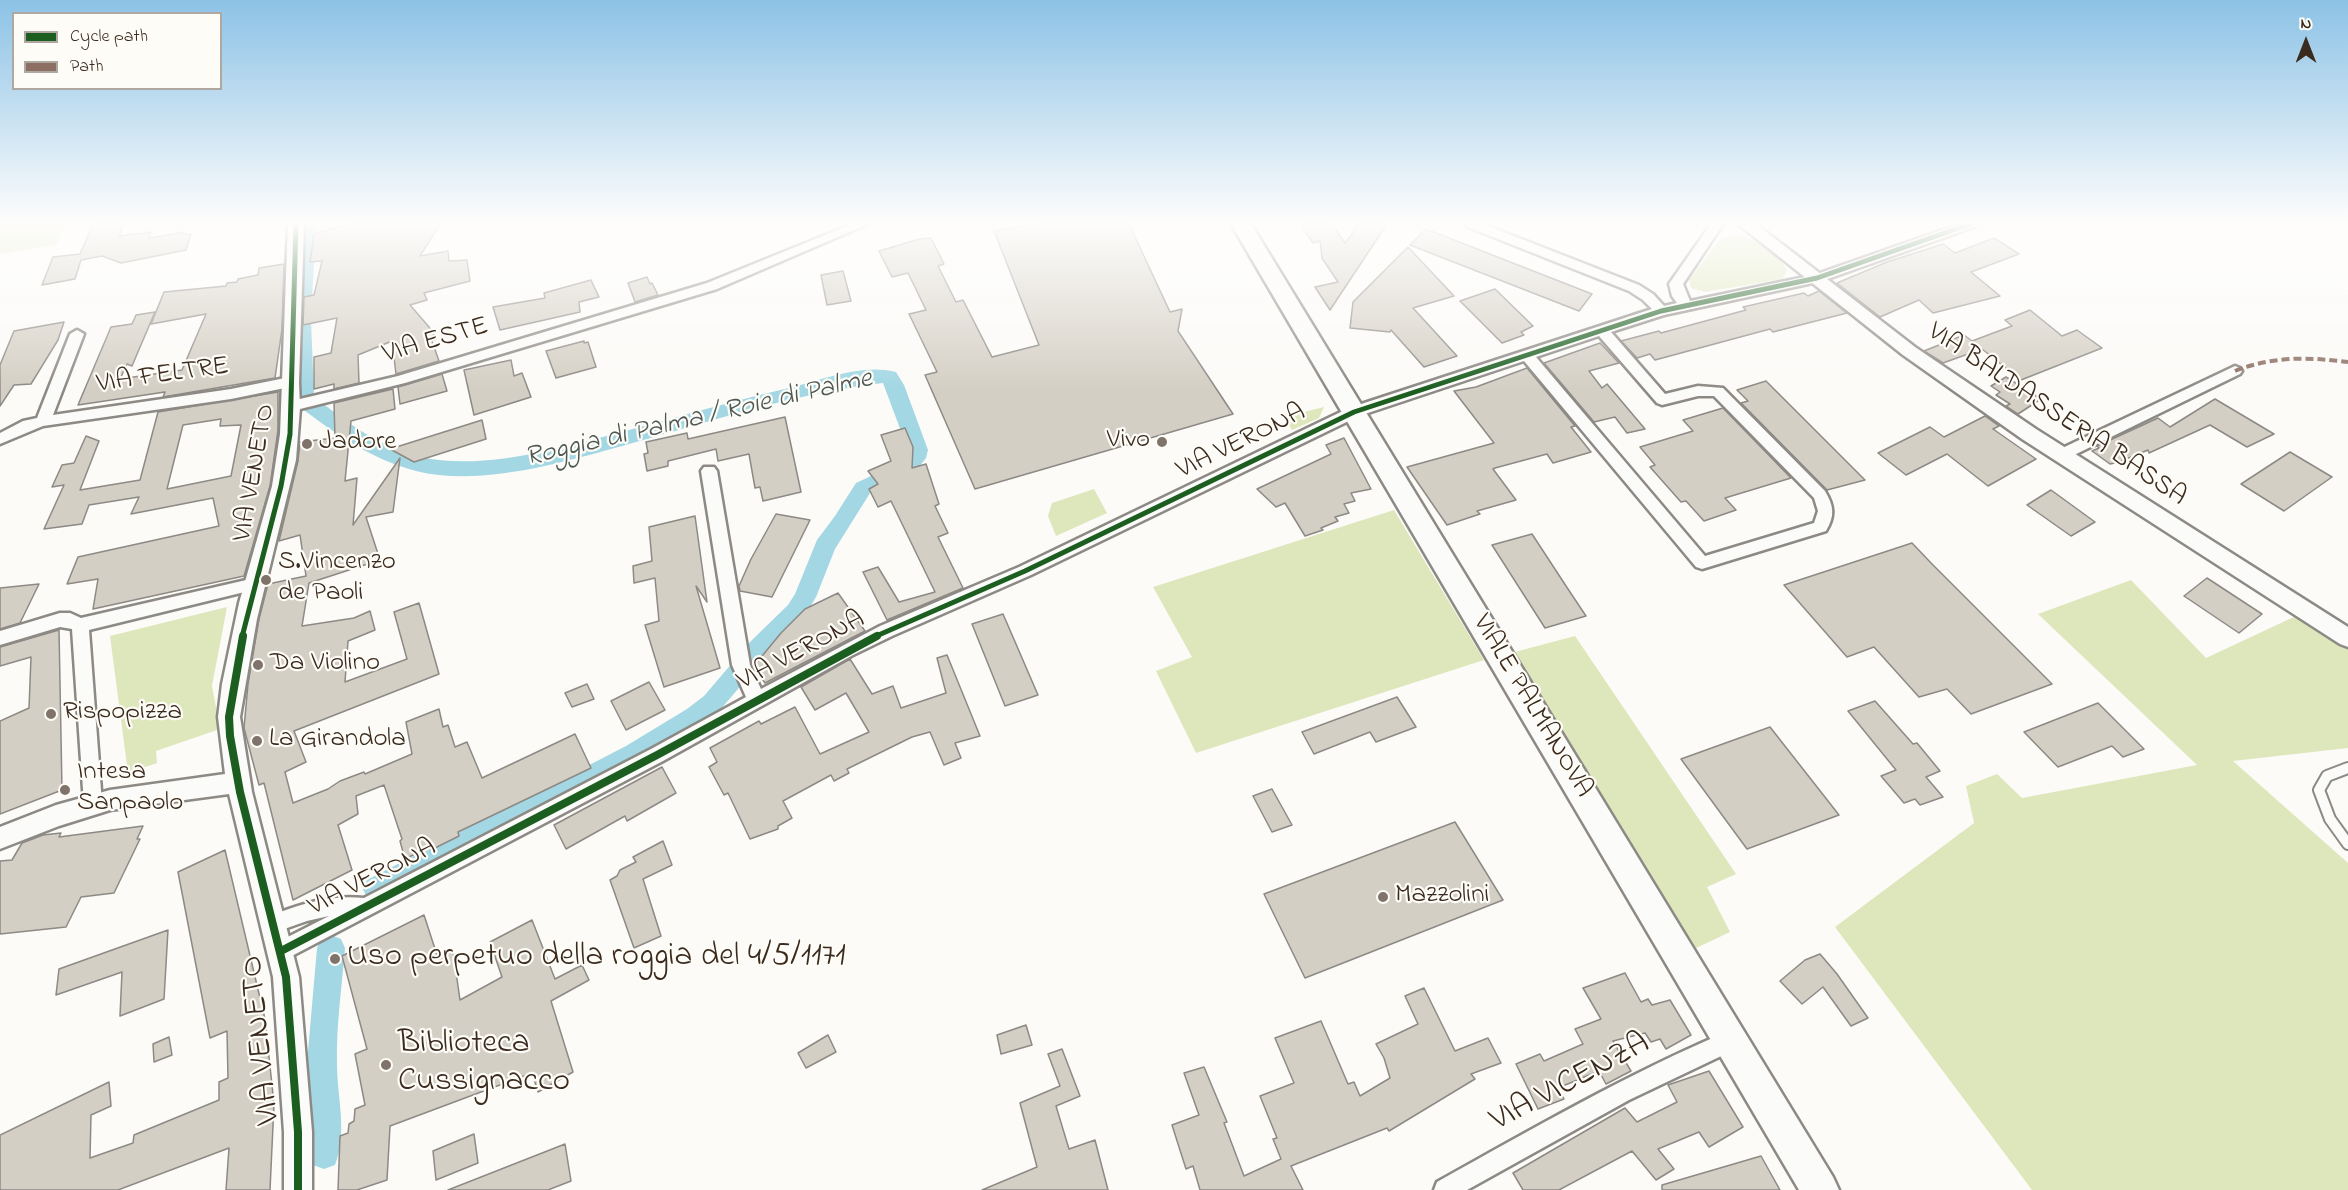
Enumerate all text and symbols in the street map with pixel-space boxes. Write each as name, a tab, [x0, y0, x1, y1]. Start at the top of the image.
legend	[12, 12, 222, 90]
north arrow	[2276, 12, 2336, 72]
text: N	[2301, 12, 2311, 36]
text: Cycle path	[70, 24, 148, 50]
text: Path	[70, 54, 104, 80]
street label: VIA ESTE	[380, 312, 492, 372]
street label: VIA BALDASSERIA BASSA	[1920, 317, 2192, 515]
street label: VIA FELTRE	[95, 352, 231, 402]
water label: Roggia di Palma / Roie di Palme	[522, 364, 876, 476]
street label: VIA VERONA	[1172, 398, 1312, 488]
street label: VIA VENETO	[228, 402, 284, 544]
place label: Vivo	[1107, 426, 1150, 458]
place label: Jadore	[319, 428, 396, 460]
marker: Vivo	[1155, 435, 1169, 449]
marker: Jadore	[300, 437, 314, 451]
place label: S.Vincenzo de Paoli	[278, 548, 396, 611]
marker: S.Vincenzo de Paoli	[259, 573, 273, 587]
street label: VIA VERONA	[733, 605, 871, 699]
street label: VIALE PALMANOVA	[1464, 610, 1598, 804]
place label: Da Violino	[270, 649, 380, 681]
marker: Da Violino	[251, 658, 265, 672]
place label: Rispopizza	[63, 698, 182, 730]
marker: Rispopizza	[44, 707, 58, 721]
place label: La Girandola	[269, 725, 406, 757]
marker: La Girandola	[250, 734, 264, 748]
place label: Intesa Sanpaolo	[77, 758, 183, 821]
marker: Intesa Sanpaolo	[58, 783, 72, 797]
street label: VIA VERONA	[304, 833, 442, 925]
place label: Mazzolini	[1395, 881, 1489, 913]
marker: Mazzolini	[1376, 890, 1390, 904]
place label: Uso perpetuo della roggia del 4/5/1171	[347, 939, 846, 979]
marker: Uso perpetuo della roggia del 4/5/1171	[328, 952, 342, 966]
street label: VIA VENETO	[234, 953, 292, 1127]
place label: Biblioteca Cussignacco	[398, 1026, 570, 1104]
street label: VIA VICENZA	[1485, 1026, 1657, 1142]
marker: Biblioteca Cussignacco	[379, 1058, 393, 1072]

